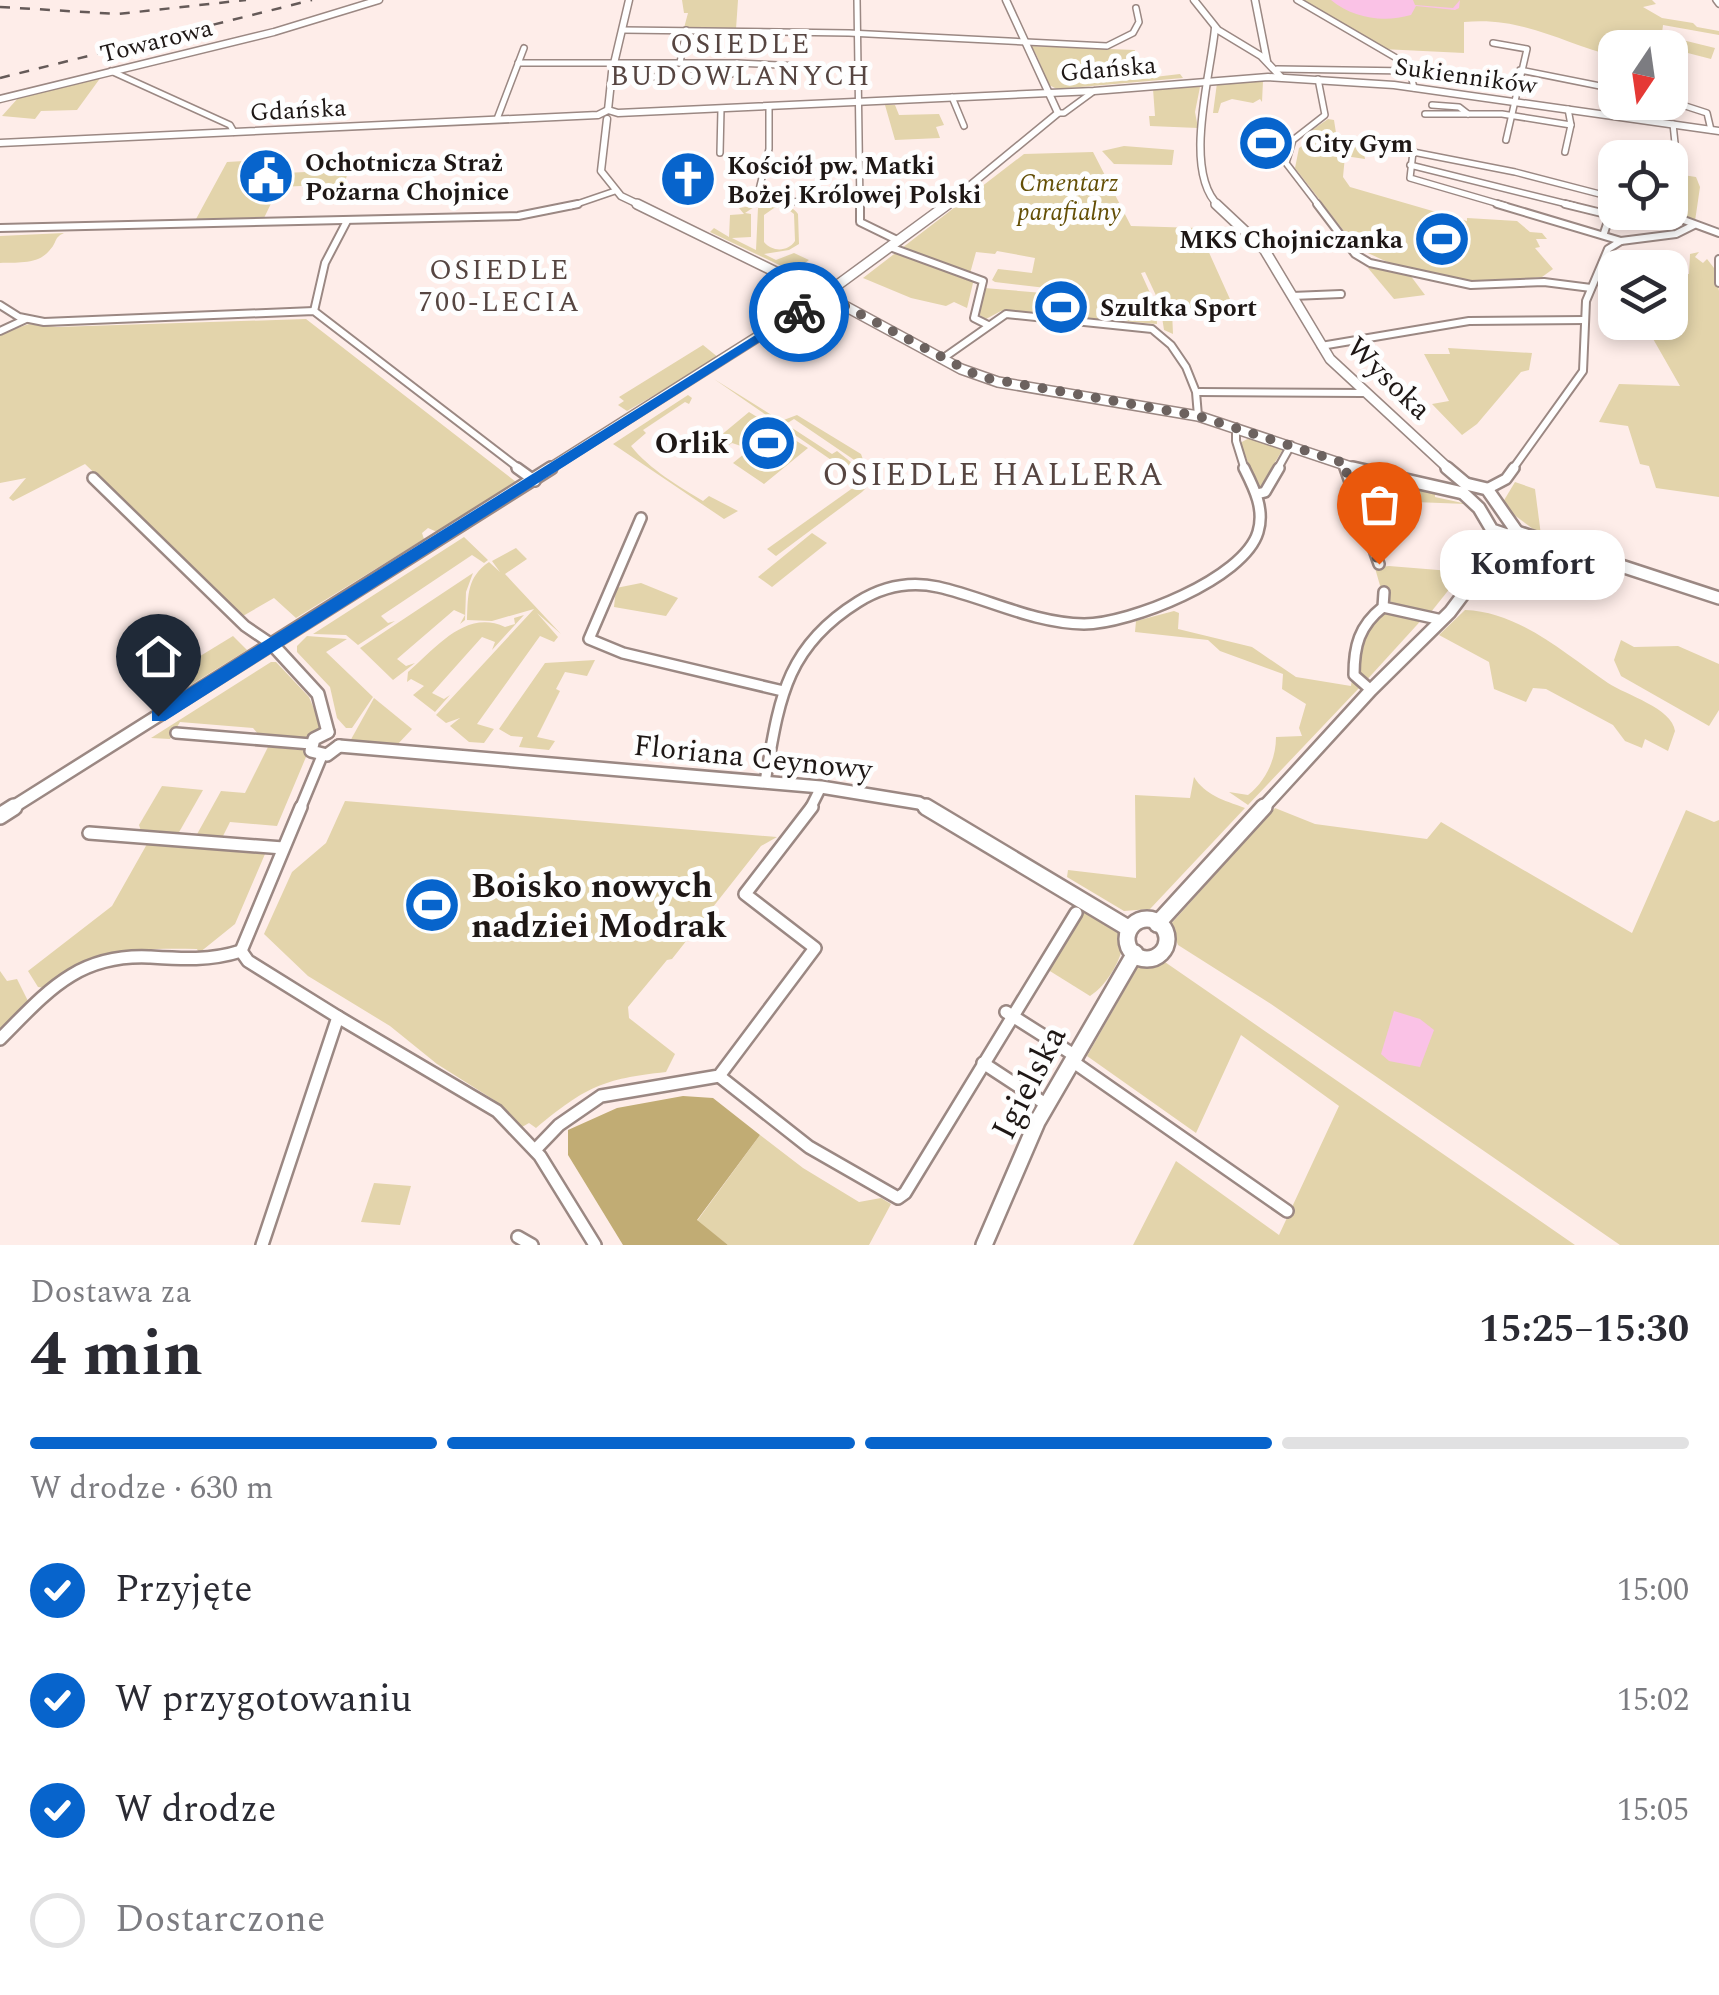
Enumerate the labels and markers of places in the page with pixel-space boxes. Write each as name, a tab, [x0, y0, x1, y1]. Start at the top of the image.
sports icon: City Gym	[1236, 113, 1296, 173]
place label: City Gym	[1305, 126, 1413, 164]
place label: Ochotnicza Straż Pożarna Chojnice	[305, 145, 509, 212]
public building icon: Ochotnicza Straż Pożarna Chojnice	[236, 146, 296, 206]
place label: Kościół pw. Matki Bożej Królowej Polski	[727, 148, 981, 215]
church icon: Kościół pw. Matki Bożej Królowej Polski	[658, 149, 718, 209]
sports icon: MKS Chojniczanka	[1412, 209, 1472, 269]
place label: MKS Chojniczanka	[1179, 222, 1403, 260]
sports icon: Szultka Sport	[1031, 277, 1091, 337]
place label: Szultka Sport	[1100, 290, 1257, 328]
sports icon: Orlik	[738, 413, 798, 473]
place label: Orlik	[655, 421, 729, 467]
pin	[1337, 462, 1422, 565]
callout: Komfort	[1439, 529, 1624, 599]
pin	[116, 614, 201, 717]
place label: Boisko nowych nadziei Modrak	[471, 860, 727, 953]
sports icon: Boisko nowych nadziei Modrak	[402, 875, 462, 935]

